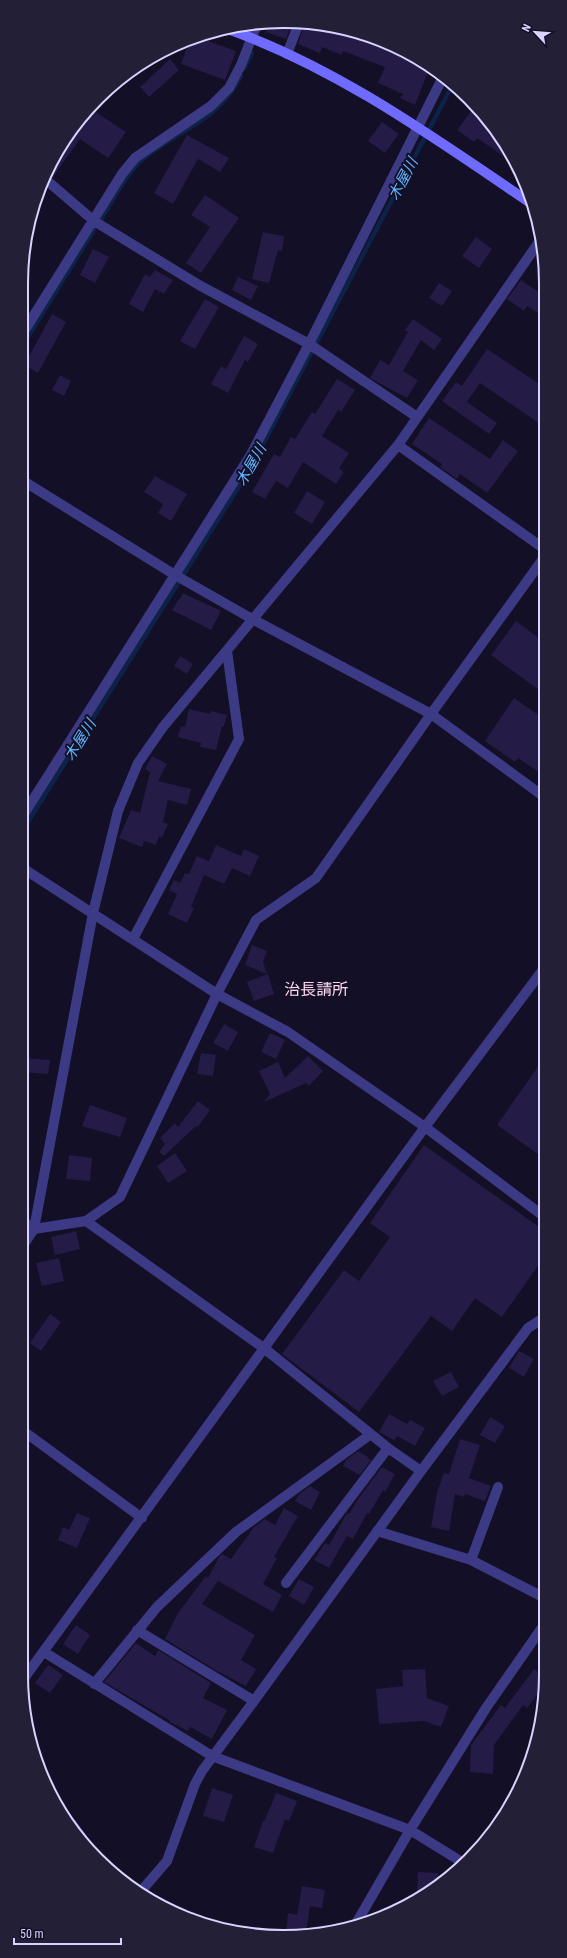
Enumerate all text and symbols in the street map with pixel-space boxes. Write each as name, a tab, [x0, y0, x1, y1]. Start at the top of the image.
north arrow	[515, 12, 555, 52]
text: N	[519, 22, 534, 34]
water label: 木屋川	[384, 153, 422, 203]
water label: 木屋川	[232, 439, 271, 489]
water label: 木屋川	[60, 714, 101, 764]
district label: 治長請所	[284, 980, 348, 999]
scale bar	[14, 1920, 121, 1946]
text: 50 m	[20, 1927, 44, 1941]

